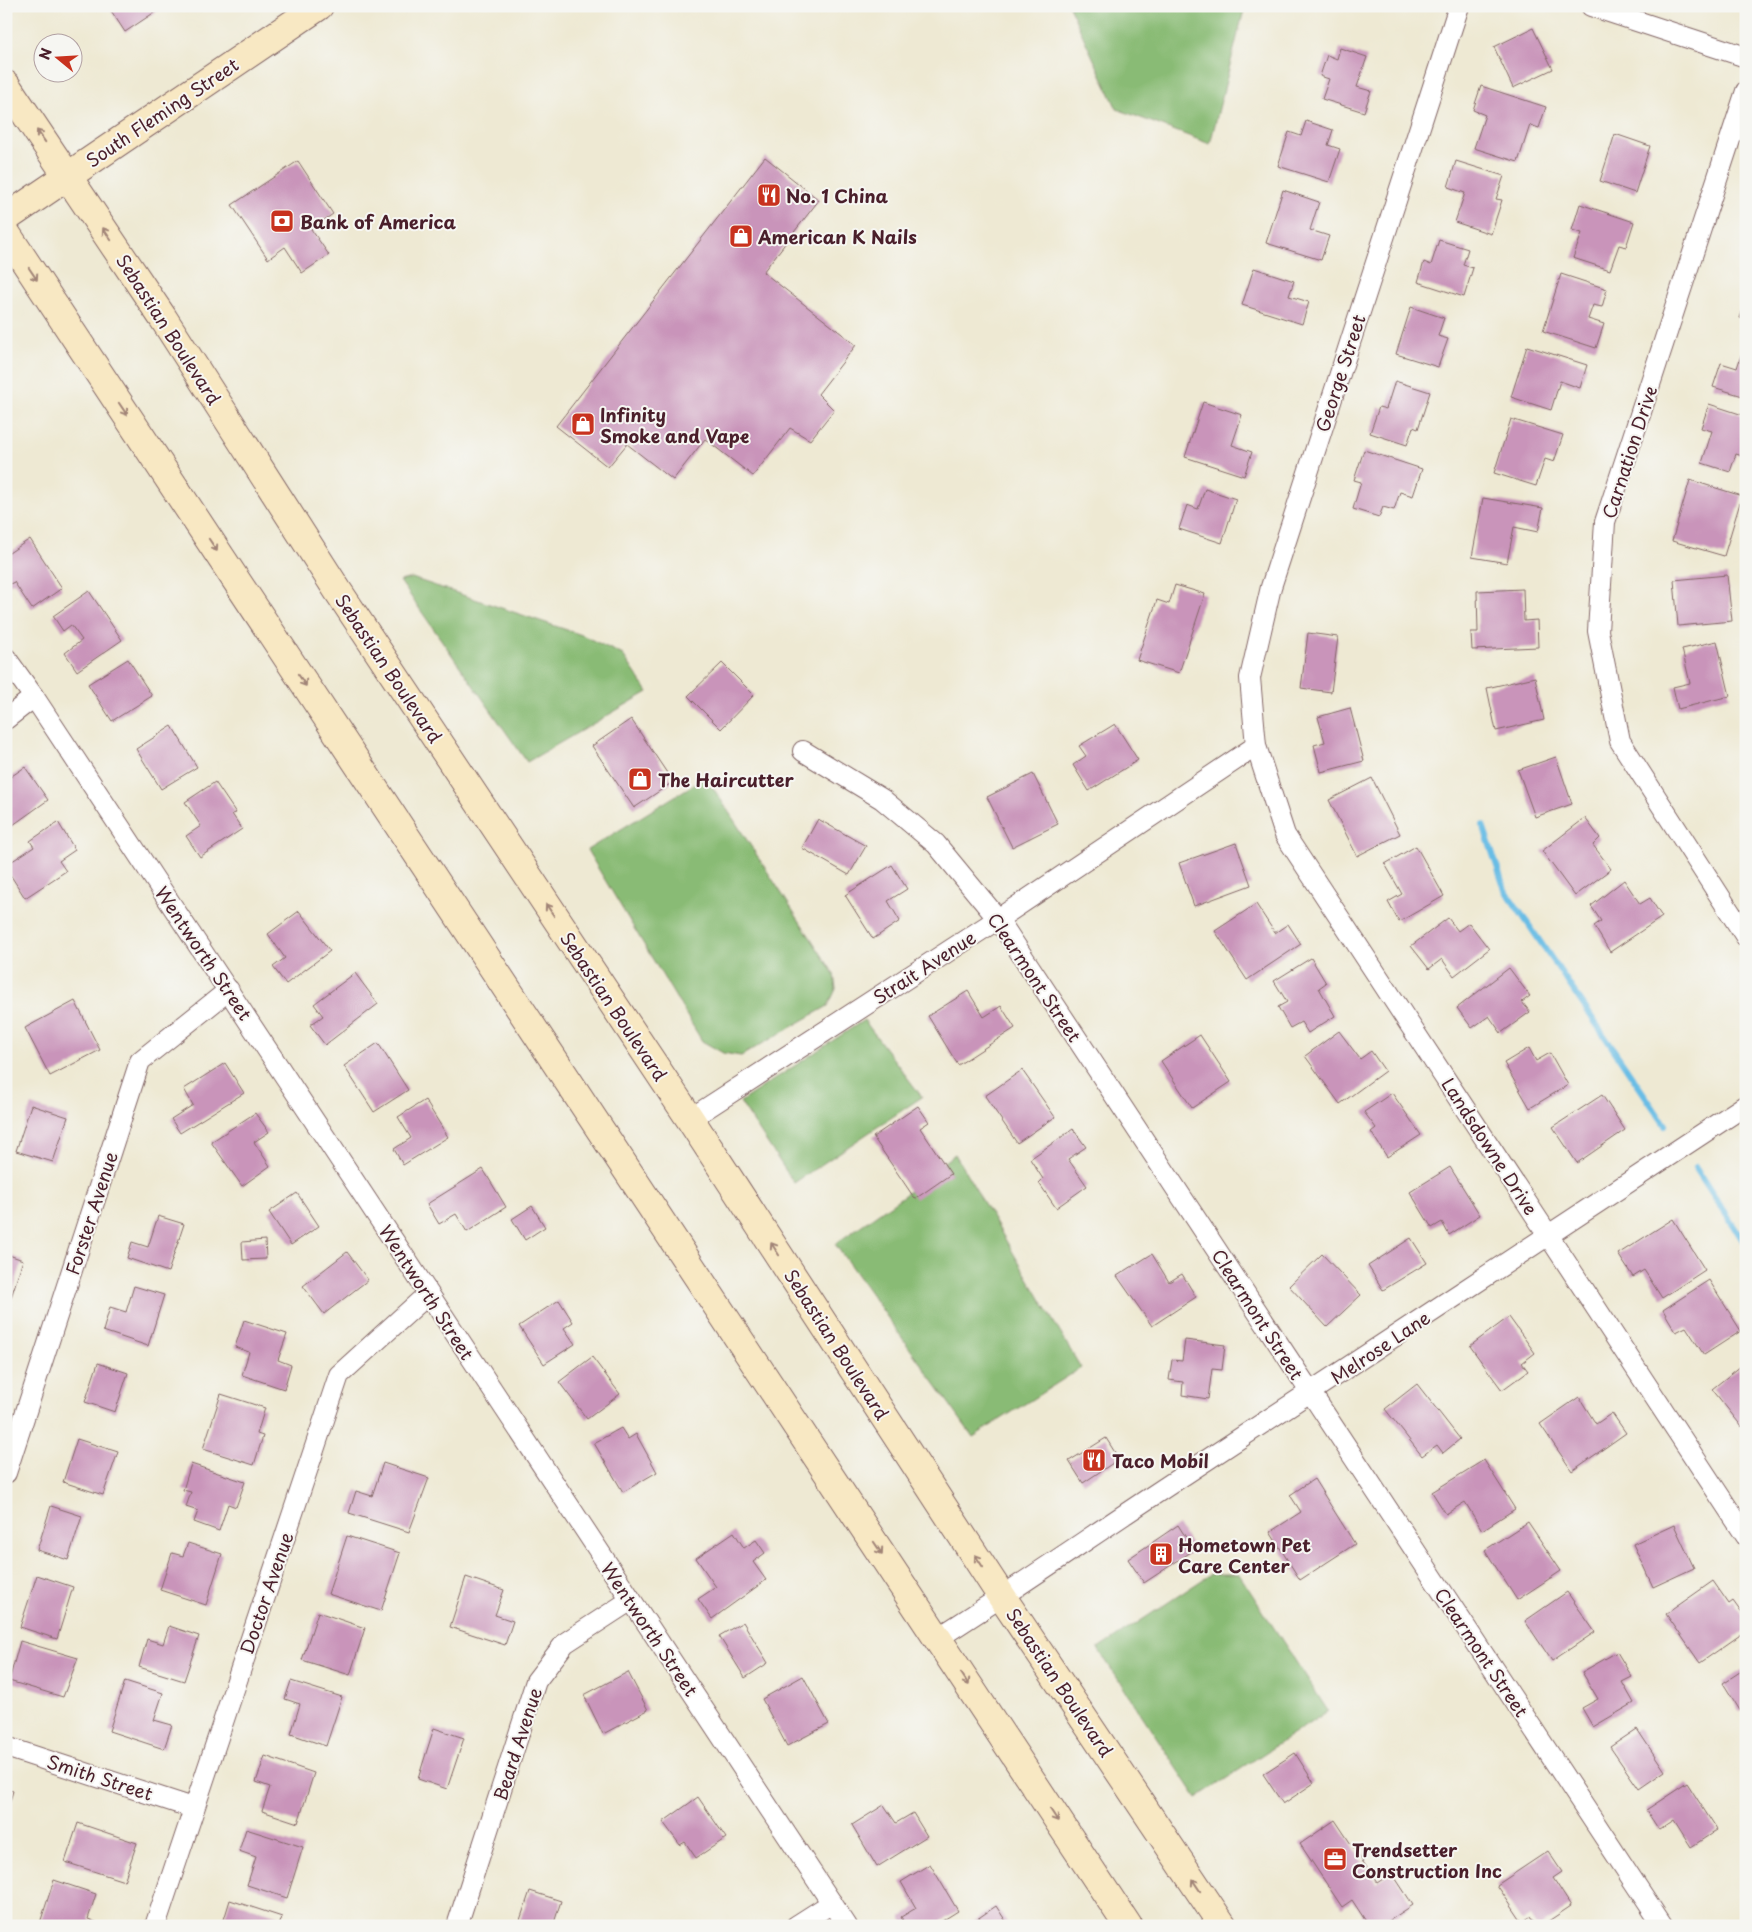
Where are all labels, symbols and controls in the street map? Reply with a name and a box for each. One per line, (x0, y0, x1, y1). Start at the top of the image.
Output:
north arrow (32, 32, 82, 82)
text: N (33, 45, 57, 62)
street label: South Fleming Street (80, 51, 244, 173)
one-way arrow (36, 129, 46, 143)
restaurant icon: No. 1 China (756, 182, 782, 208)
place label: No. 1 China (786, 182, 888, 209)
bank icon: Bank of America (269, 208, 295, 234)
place label: Bank of America (300, 208, 456, 235)
shop icon: American K Nails (728, 223, 754, 249)
place label: American K Nails (757, 223, 917, 250)
one-way arrow (102, 227, 112, 241)
street label: Sebastian Boulevard (110, 248, 228, 410)
one-way arrow (28, 267, 38, 281)
street label: George Street (1308, 311, 1372, 435)
street label: Carnation Drive (1595, 382, 1663, 522)
place label: Infinity Smoke and Vape (600, 401, 749, 449)
one-way arrow (118, 402, 128, 416)
shop icon: Infinity Smoke and Vape (570, 411, 596, 437)
one-way arrow (207, 538, 218, 552)
street label: Sebastian Boulevard (329, 588, 449, 748)
one-way arrow (298, 673, 308, 687)
shop icon: The Haircutter (627, 766, 653, 792)
place label: The Haircutter (658, 766, 795, 793)
street label: Wentworth Street (149, 881, 259, 1025)
one-way arrow (545, 903, 555, 917)
street label: Clearmont Street (982, 907, 1088, 1047)
street label: Strait Avenue (867, 924, 981, 1010)
street label: Sebastian Boulevard (554, 926, 674, 1086)
street label: Landsdowne Drive (1435, 1072, 1545, 1220)
street label: Forster Avenue (58, 1148, 124, 1278)
street label: Wentworth Street (373, 1219, 481, 1365)
one-way arrow (769, 1243, 779, 1257)
street label: Clearmont Street (1206, 1243, 1310, 1385)
street label: Sebastian Boulevard (778, 1263, 896, 1425)
street label: Melrose Lane (1325, 1304, 1435, 1390)
restaurant icon: Taco Mobil (1081, 1447, 1107, 1473)
place label: Taco Mobil (1112, 1447, 1209, 1474)
street label: Doctor Avenue (233, 1528, 300, 1658)
place label: Hometown Pet Care Center (1178, 1531, 1311, 1579)
one-way arrow (873, 1541, 883, 1555)
building icon: Hometown Pet Care Center (1148, 1541, 1174, 1567)
one-way arrow (974, 1554, 984, 1568)
street label: Wentworth Street (595, 1557, 705, 1701)
street label: Clearmont Street (1429, 1582, 1535, 1722)
street label: Sebastian Boulevard (1000, 1602, 1120, 1762)
one-way arrow (960, 1672, 970, 1686)
street label: Beard Avenue (486, 1684, 548, 1804)
street label: Smith Street (44, 1747, 156, 1807)
one-way arrow (1049, 1807, 1059, 1821)
place label: Trendsetter Construction Inc (1352, 1836, 1502, 1884)
office icon: Trendsetter Construction Inc (1322, 1846, 1348, 1872)
one-way arrow (1191, 1878, 1201, 1892)

